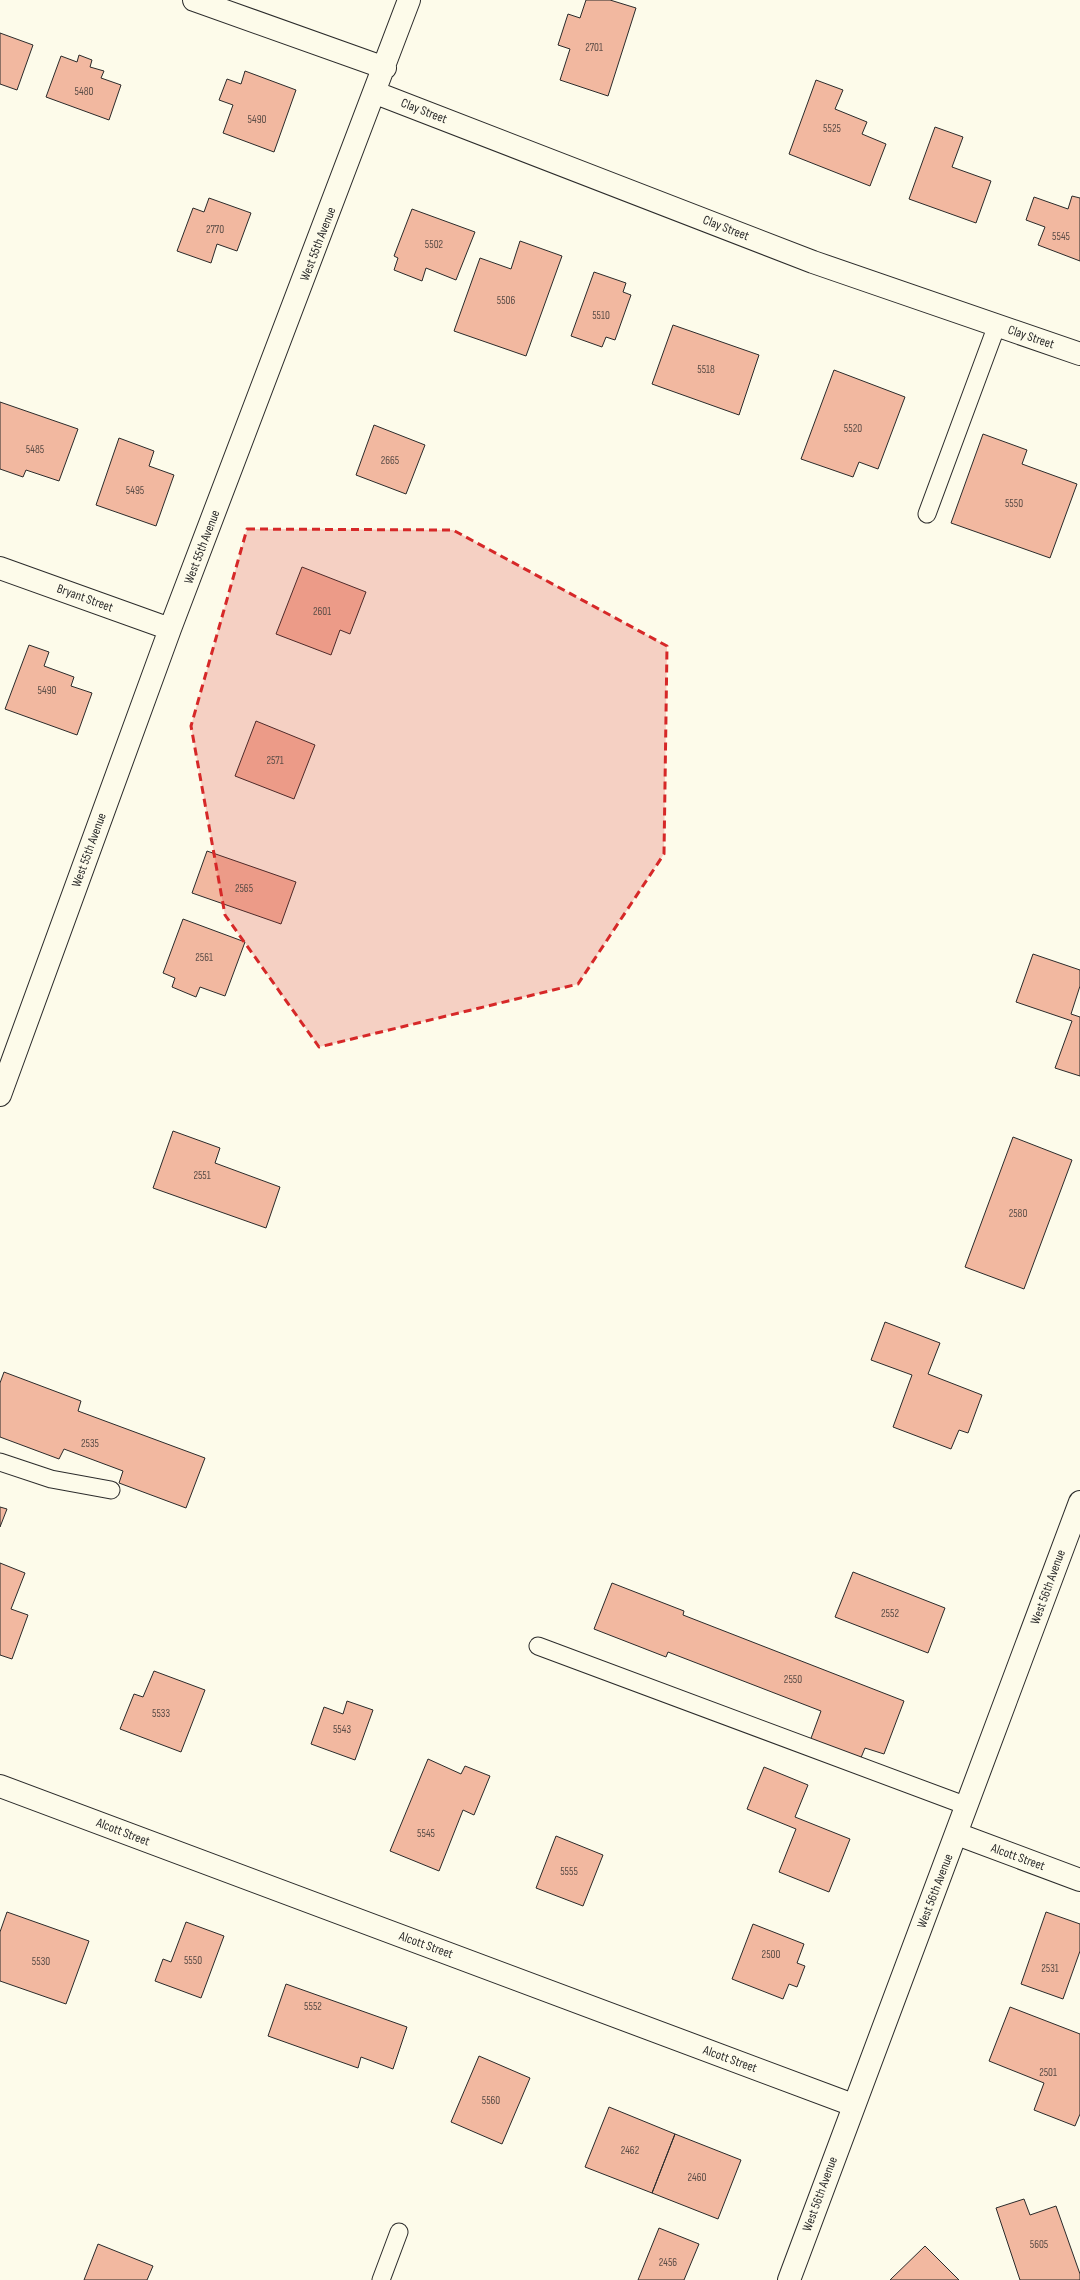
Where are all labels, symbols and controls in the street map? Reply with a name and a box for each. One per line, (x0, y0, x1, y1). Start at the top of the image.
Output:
house number: 2701 (585, 41, 603, 54)
house number: 5480 (75, 85, 93, 98)
street label: Clay Street (399, 95, 449, 127)
house number: 5490 (248, 113, 267, 126)
house number: 5525 (823, 122, 841, 135)
street label: West 55th Avenue (297, 205, 339, 283)
street label: Clay Street (701, 212, 751, 244)
house number: 2770 (206, 223, 224, 236)
house number: 5545 (1052, 230, 1070, 243)
house number: 5502 (425, 238, 444, 251)
house number: 5506 (497, 294, 515, 307)
house number: 5510 (592, 309, 610, 322)
street label: Clay Street (1006, 322, 1056, 352)
house number: 5518 (697, 363, 715, 376)
house number: 5520 (844, 422, 862, 435)
house number: 5485 (26, 443, 44, 456)
house number: 2665 (381, 454, 399, 467)
house number: 5495 (126, 484, 144, 497)
house number: 5550 (1005, 497, 1023, 510)
street label: West 55th Avenue (181, 508, 223, 586)
street label: Bryant Street (55, 580, 115, 616)
house number: 2601 (313, 605, 331, 618)
house number: 5490 (38, 684, 57, 697)
house number: 2571 (266, 754, 284, 767)
street label: West 55th Avenue (68, 811, 110, 889)
house number: 2565 (235, 882, 253, 895)
house number: 2561 (195, 951, 213, 964)
house number: 2551 (193, 1169, 211, 1182)
house number: 2580 (1009, 1207, 1027, 1220)
house number: 2535 (81, 1437, 99, 1450)
street label: West 56th Avenue (1027, 1547, 1069, 1627)
house number: 2552 (881, 1607, 899, 1620)
house number: 2550 (784, 1673, 802, 1686)
house number: 5533 (152, 1707, 170, 1720)
house number: 5543 (333, 1723, 351, 1736)
street label: Alcott Street (93, 1814, 152, 1850)
house number: 5545 (417, 1827, 435, 1840)
street label: Alcott Street (988, 1840, 1047, 1874)
street label: West 56th Avenue (913, 1852, 957, 1930)
house number: 5555 (560, 1865, 578, 1878)
street label: Alcott Street (396, 1928, 455, 1962)
house number: 2500 (762, 1948, 780, 1961)
house number: 5550 (184, 1954, 202, 1967)
house number: 5530 (32, 1955, 50, 1968)
house number: 2531 (1041, 1962, 1059, 1975)
house number: 5552 (304, 2000, 322, 2013)
street label: Alcott Street (700, 2042, 759, 2076)
house number: 2501 (1039, 2066, 1057, 2079)
house number: 5560 (482, 2094, 500, 2107)
house number: 2462 (621, 2144, 640, 2157)
street label: West 56th Avenue (799, 2154, 841, 2234)
house number: 2460 (688, 2171, 706, 2184)
house number: 5605 (1030, 2238, 1048, 2251)
house number: 2456 (659, 2256, 677, 2269)

